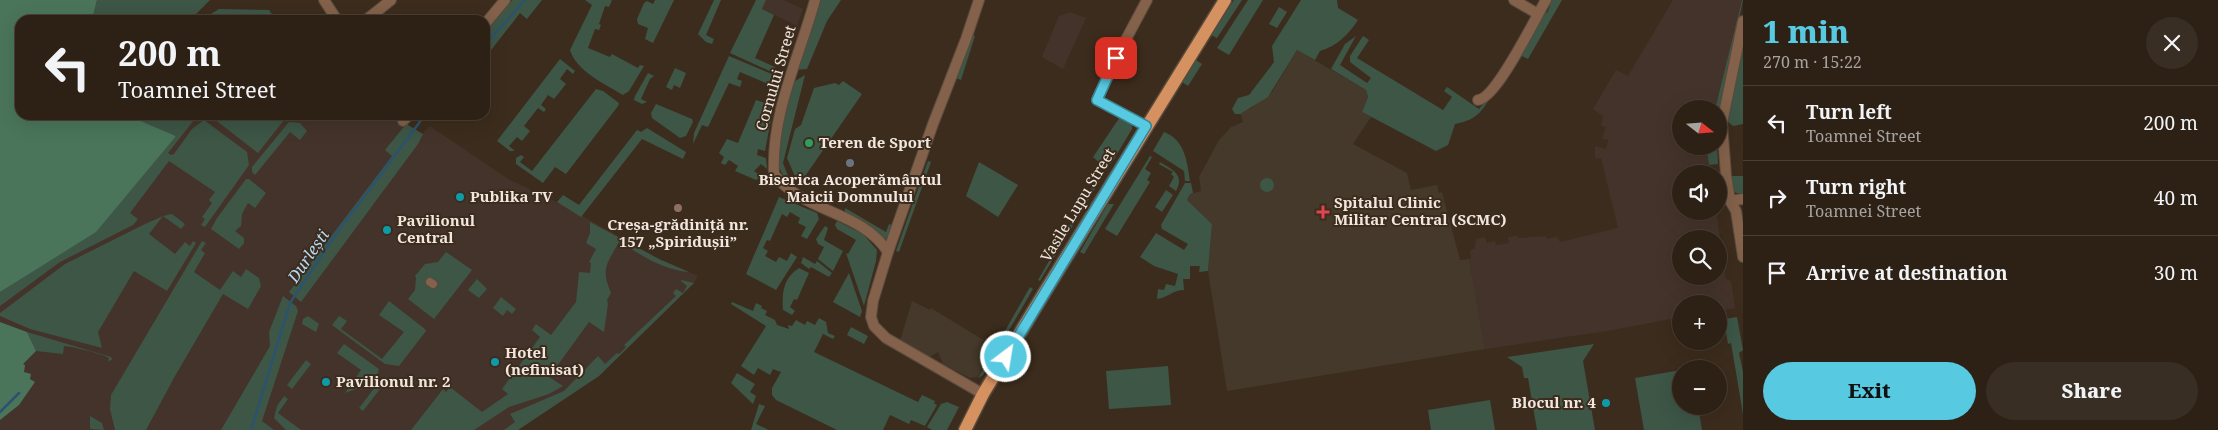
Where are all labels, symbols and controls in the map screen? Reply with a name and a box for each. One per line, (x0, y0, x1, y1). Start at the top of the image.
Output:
text: 1 min (1763, 11, 1849, 52)
button: close (2146, 17, 2198, 69)
street label: Cornului Street (750, 23, 800, 133)
text: 200 m (118, 29, 221, 76)
icon: left (35, 35, 100, 100)
pin (1095, 37, 1137, 79)
icon: arrive (1102, 44, 1130, 72)
text: 270 m · 15:22 (1763, 51, 1862, 73)
text: Toamnei Street (118, 74, 276, 104)
text: Turn left (1806, 99, 1892, 125)
north arrow (1672, 100, 1728, 155)
map controls (1672, 100, 1727, 415)
icon: left (1763, 109, 1791, 137)
text: 200 m (2143, 110, 2198, 136)
text: Toamnei Street (1806, 125, 1921, 147)
place label: Teren de Sport (819, 132, 931, 152)
marker: Teren de Sport (803, 137, 815, 149)
street label: Vasile Lupu Street (1035, 144, 1119, 265)
marker: Biserica Acoperământul Maicii Domnului (844, 157, 856, 169)
button: sound (1672, 165, 1727, 220)
place label: Biserica Acoperământul Maicii Domnului (758, 169, 942, 206)
text: Turn right (1806, 174, 1906, 200)
icon: right (1763, 184, 1791, 212)
text: 40 m (2154, 185, 2198, 211)
place label: Publika TV (470, 186, 553, 206)
marker: Publika TV (454, 191, 466, 203)
place label: Spitalul Clinic Militar Central (SCMC) (1334, 192, 1506, 229)
text: Toamnei Street (1806, 200, 1921, 222)
marker: Creșa-grădiniță nr. 157 „Spiridușii” (672, 202, 684, 214)
marker: Spitalul Clinic Militar Central (SCMC) (1316, 205, 1330, 219)
place label: Pavilionul Central (397, 210, 476, 247)
place label: Creșa-grădiniță nr. 157 „Spiridușii” (607, 214, 749, 251)
marker: Pavilionul Central (381, 224, 393, 236)
water label: Durlești (282, 225, 334, 288)
button: search (1672, 230, 1727, 285)
icon: arrive (1763, 259, 1791, 287)
text: Arrive at destination (1806, 260, 2008, 286)
text: 30 m (2154, 260, 2198, 286)
button: + (1672, 295, 1727, 350)
position arrow (979, 330, 1031, 382)
place label: Hotel (nefinisat) (505, 342, 584, 379)
marker: Hotel (nefinisat) (489, 356, 501, 368)
button: − (1672, 360, 1727, 415)
button: Exit (1763, 362, 1976, 420)
button: Share (1986, 362, 2198, 420)
place label: Pavilionul nr. 2 (336, 371, 450, 391)
marker: Pavilionul nr. 2 (320, 376, 332, 388)
place label: Blocul nr. 4 (1512, 392, 1597, 412)
marker: Blocul nr. 4 (1600, 397, 1612, 409)

